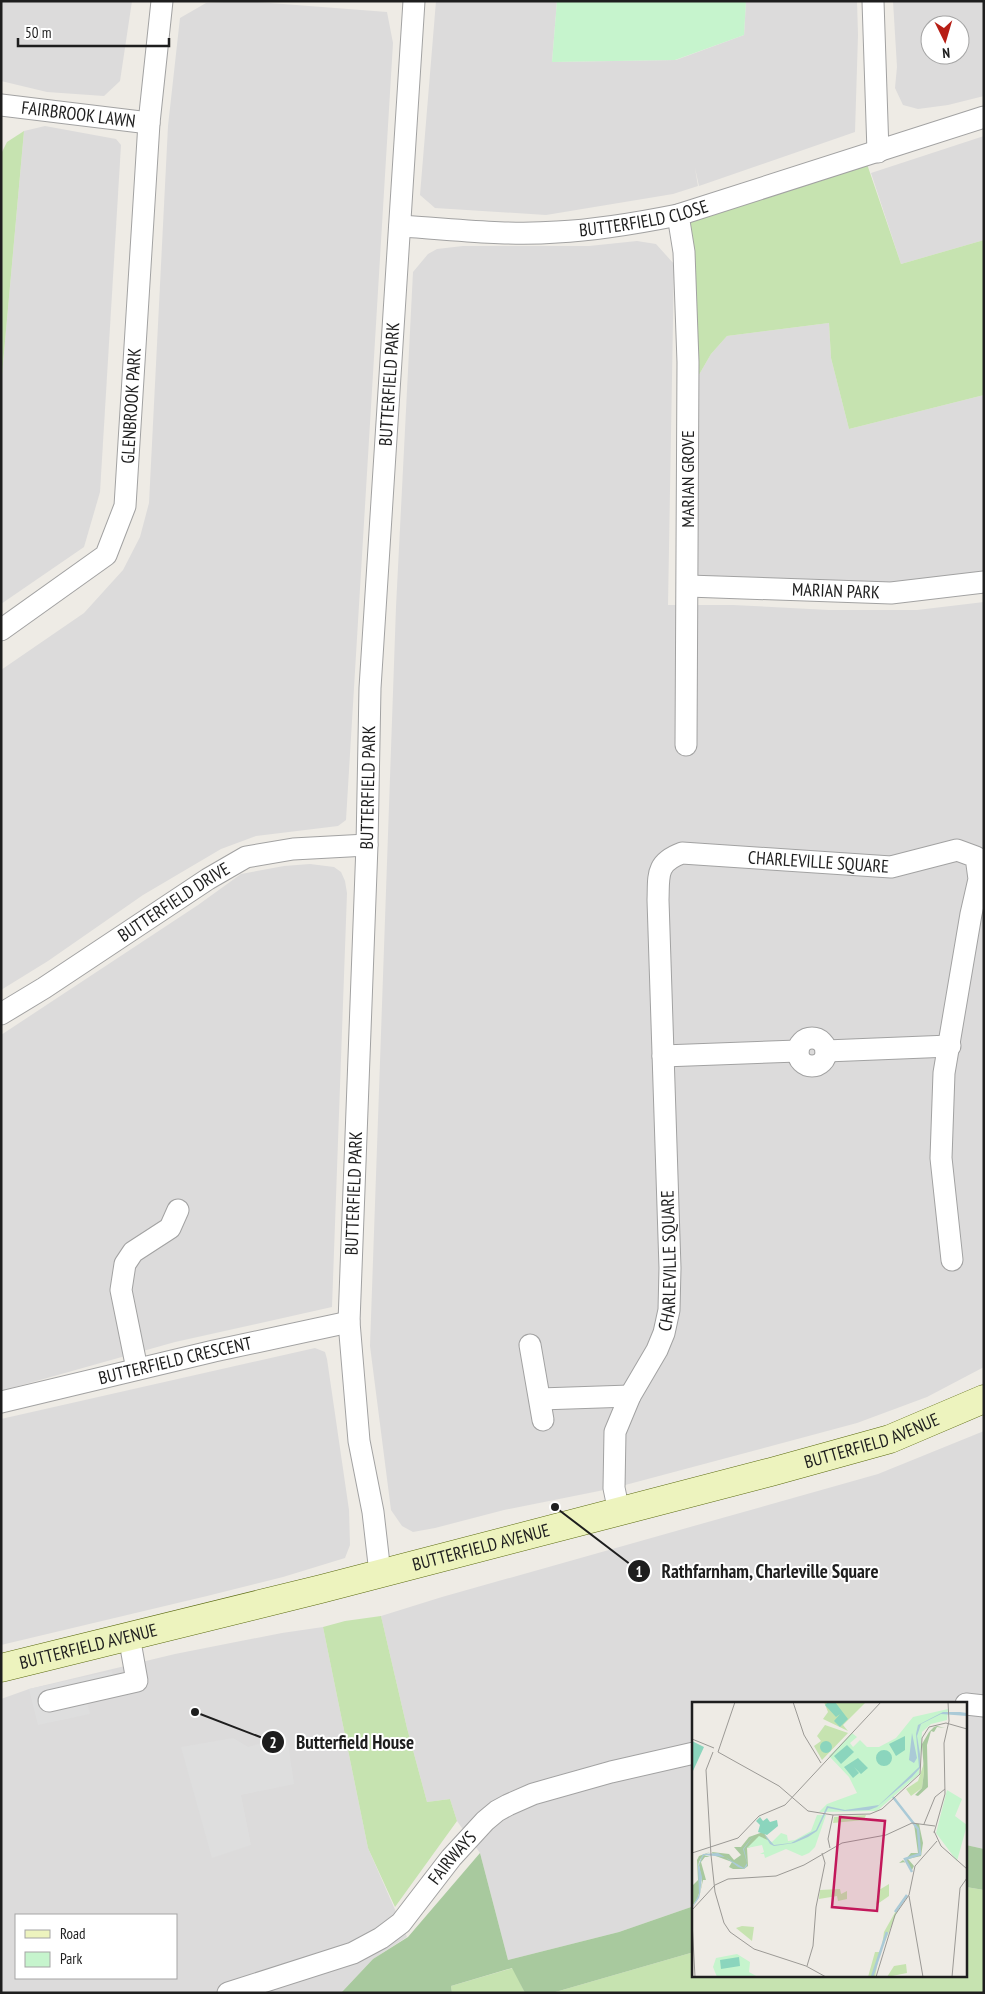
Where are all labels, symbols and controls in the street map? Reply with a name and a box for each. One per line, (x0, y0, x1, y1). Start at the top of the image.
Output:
scale bar (18, 15, 169, 47)
north arrow (920, 15, 970, 65)
text: 50 m (25, 23, 51, 42)
text: N (942, 44, 951, 62)
street label: FAIRBROOK LAWN (20, 96, 137, 132)
street label: BUTTERFIELD CLOSE (578, 194, 711, 241)
street label: BUTTERFIELD PARK (374, 321, 404, 447)
street label: GLENBROOK PARK (116, 347, 146, 464)
street label: MARIAN GROVE (676, 430, 699, 528)
street label: MARIAN PARK (792, 578, 880, 604)
street label: BUTTERFIELD PARK (355, 725, 380, 850)
street label: CHARLEVILLE SQUARE (747, 845, 890, 878)
street label: BUTTERFIELD DRIVE (113, 857, 234, 947)
street label: BUTTERFIELD PARK (340, 1131, 367, 1256)
street label: CHARLEVILLE SQUARE (653, 1190, 681, 1333)
street label: BUTTERFIELD CRESCENT (96, 1331, 254, 1389)
street label: BUTTERFIELD AVENUE (801, 1407, 943, 1473)
street label: BUTTERFIELD AVENUE (410, 1518, 552, 1576)
callout: Rathfarnham, Charleville Square (626, 1554, 890, 1588)
text: Rathfarnham, Charleville Square (661, 1559, 879, 1583)
text: 1 (635, 1562, 643, 1581)
street label: BUTTERFIELD AVENUE (17, 1618, 159, 1674)
inset map (692, 1702, 968, 1976)
callout: Butterfield House (261, 1725, 424, 1759)
text: Butterfield House (296, 1730, 414, 1754)
text: 2 (269, 1733, 277, 1752)
street label: FAIRWAYS (423, 1826, 481, 1889)
legend (15, 1914, 178, 1979)
text: Road (60, 1924, 86, 1943)
text: Park (60, 1949, 82, 1968)

